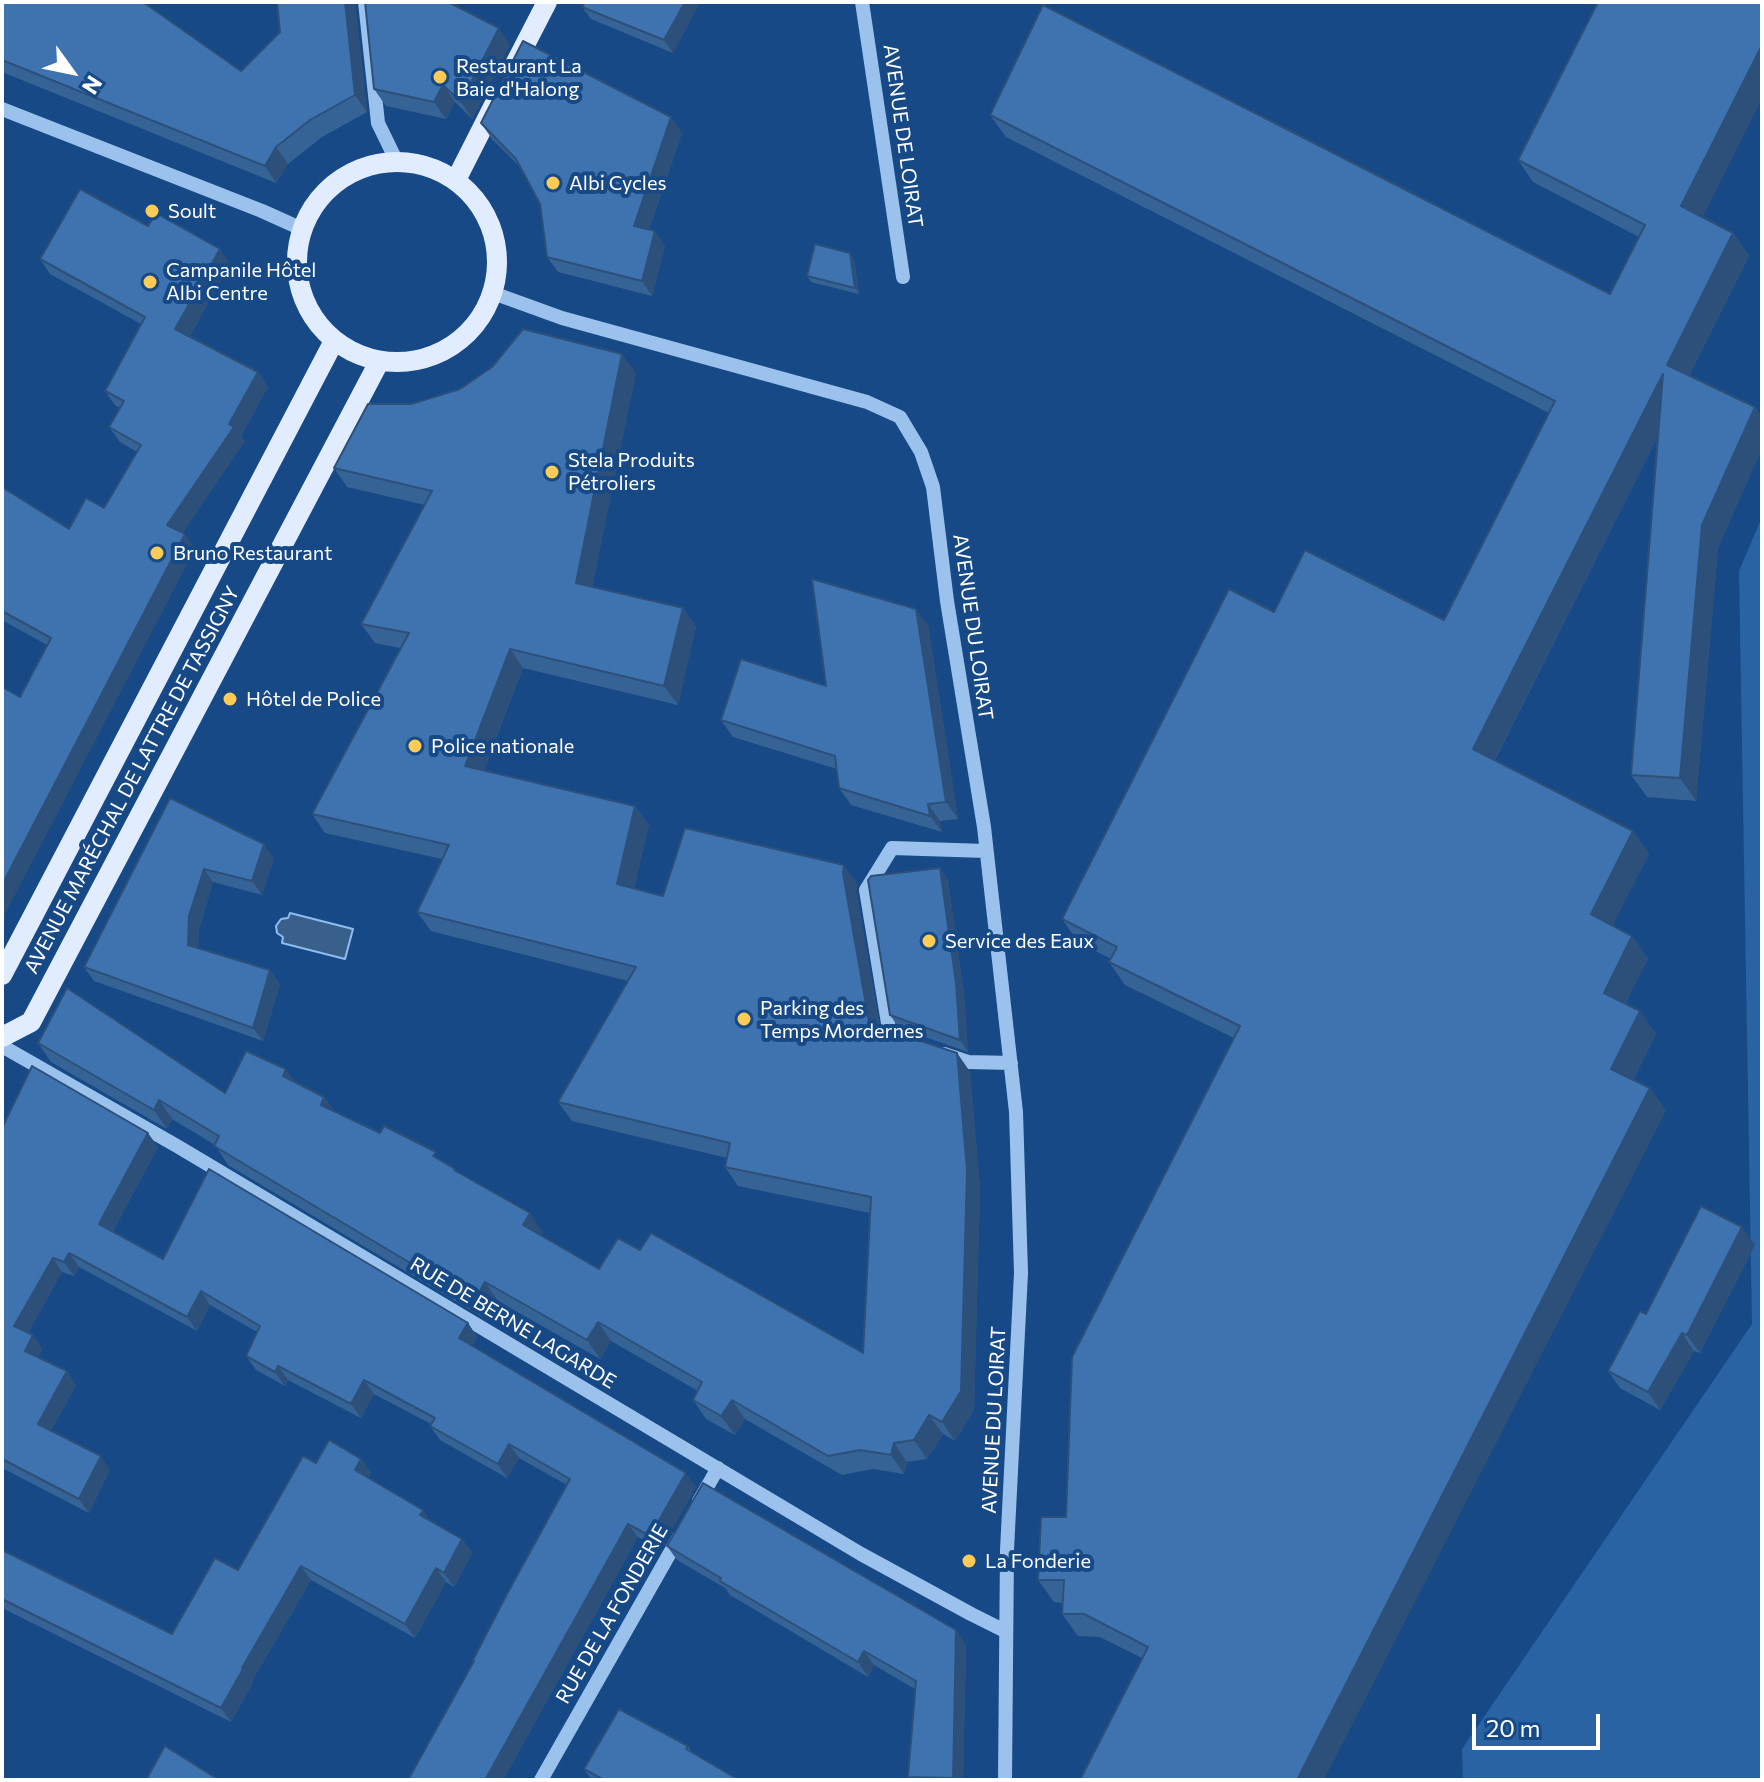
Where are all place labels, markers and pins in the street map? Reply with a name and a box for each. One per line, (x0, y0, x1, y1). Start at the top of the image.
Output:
place label: Restaurant La Baie d'Halong (456, 54, 582, 101)
marker: Restaurant La Baie d'Halong (431, 68, 449, 86)
place label: Albi Cycles (569, 171, 667, 195)
marker: Albi Cycles (544, 174, 562, 192)
place label: Soult (168, 199, 216, 223)
marker: Soult (143, 202, 161, 220)
place label: Campanile Hôtel Albi Centre (166, 258, 316, 305)
marker: Campanile Hôtel Albi Centre (141, 273, 159, 291)
place label: Stela Produits Pétroliers (568, 448, 695, 495)
marker: Stela Produits Pétroliers (543, 463, 561, 481)
place label: Bruno Restaurant (173, 541, 332, 565)
marker: Bruno Restaurant (148, 544, 166, 562)
place label: Hôtel de Police (246, 687, 381, 711)
marker: Hôtel de Police (221, 690, 239, 708)
place label: Police nationale (431, 734, 574, 758)
marker: Police nationale (406, 737, 424, 755)
place label: Service des Eaux (945, 929, 1094, 953)
marker: Service des Eaux (920, 932, 938, 950)
place label: Parking des Temps Mordernes (760, 996, 924, 1043)
marker: Parking des Temps Mordernes (735, 1010, 753, 1028)
place label: La Fonderie (985, 1549, 1091, 1573)
marker: La Fonderie (960, 1552, 978, 1570)

